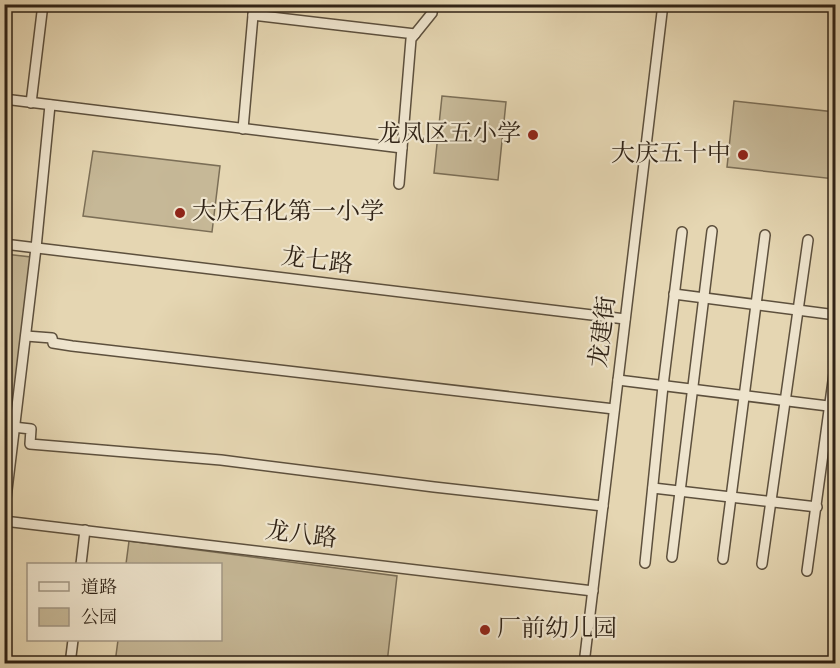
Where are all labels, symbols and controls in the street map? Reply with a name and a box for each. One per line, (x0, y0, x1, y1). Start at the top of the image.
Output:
place label: 龙凤区五小学 (377, 120, 521, 147)
marker: 龙凤区五小学 (526, 128, 540, 142)
place label: 大庆五十中 (611, 140, 731, 167)
marker: 大庆五十中 (736, 148, 750, 162)
place label: 大庆石化第一小学 (192, 198, 384, 225)
marker: 大庆石化第一小学 (173, 206, 187, 220)
street label: 龙七路 (280, 243, 355, 278)
street label: 龙建街 (585, 294, 620, 369)
street label: 龙八路 (264, 517, 339, 552)
legend (27, 563, 222, 641)
text: 道路 (81, 577, 117, 597)
text: 公园 (81, 608, 117, 627)
place label: 厂前幼儿园 (497, 615, 617, 642)
marker: 厂前幼儿园 (478, 623, 492, 637)

